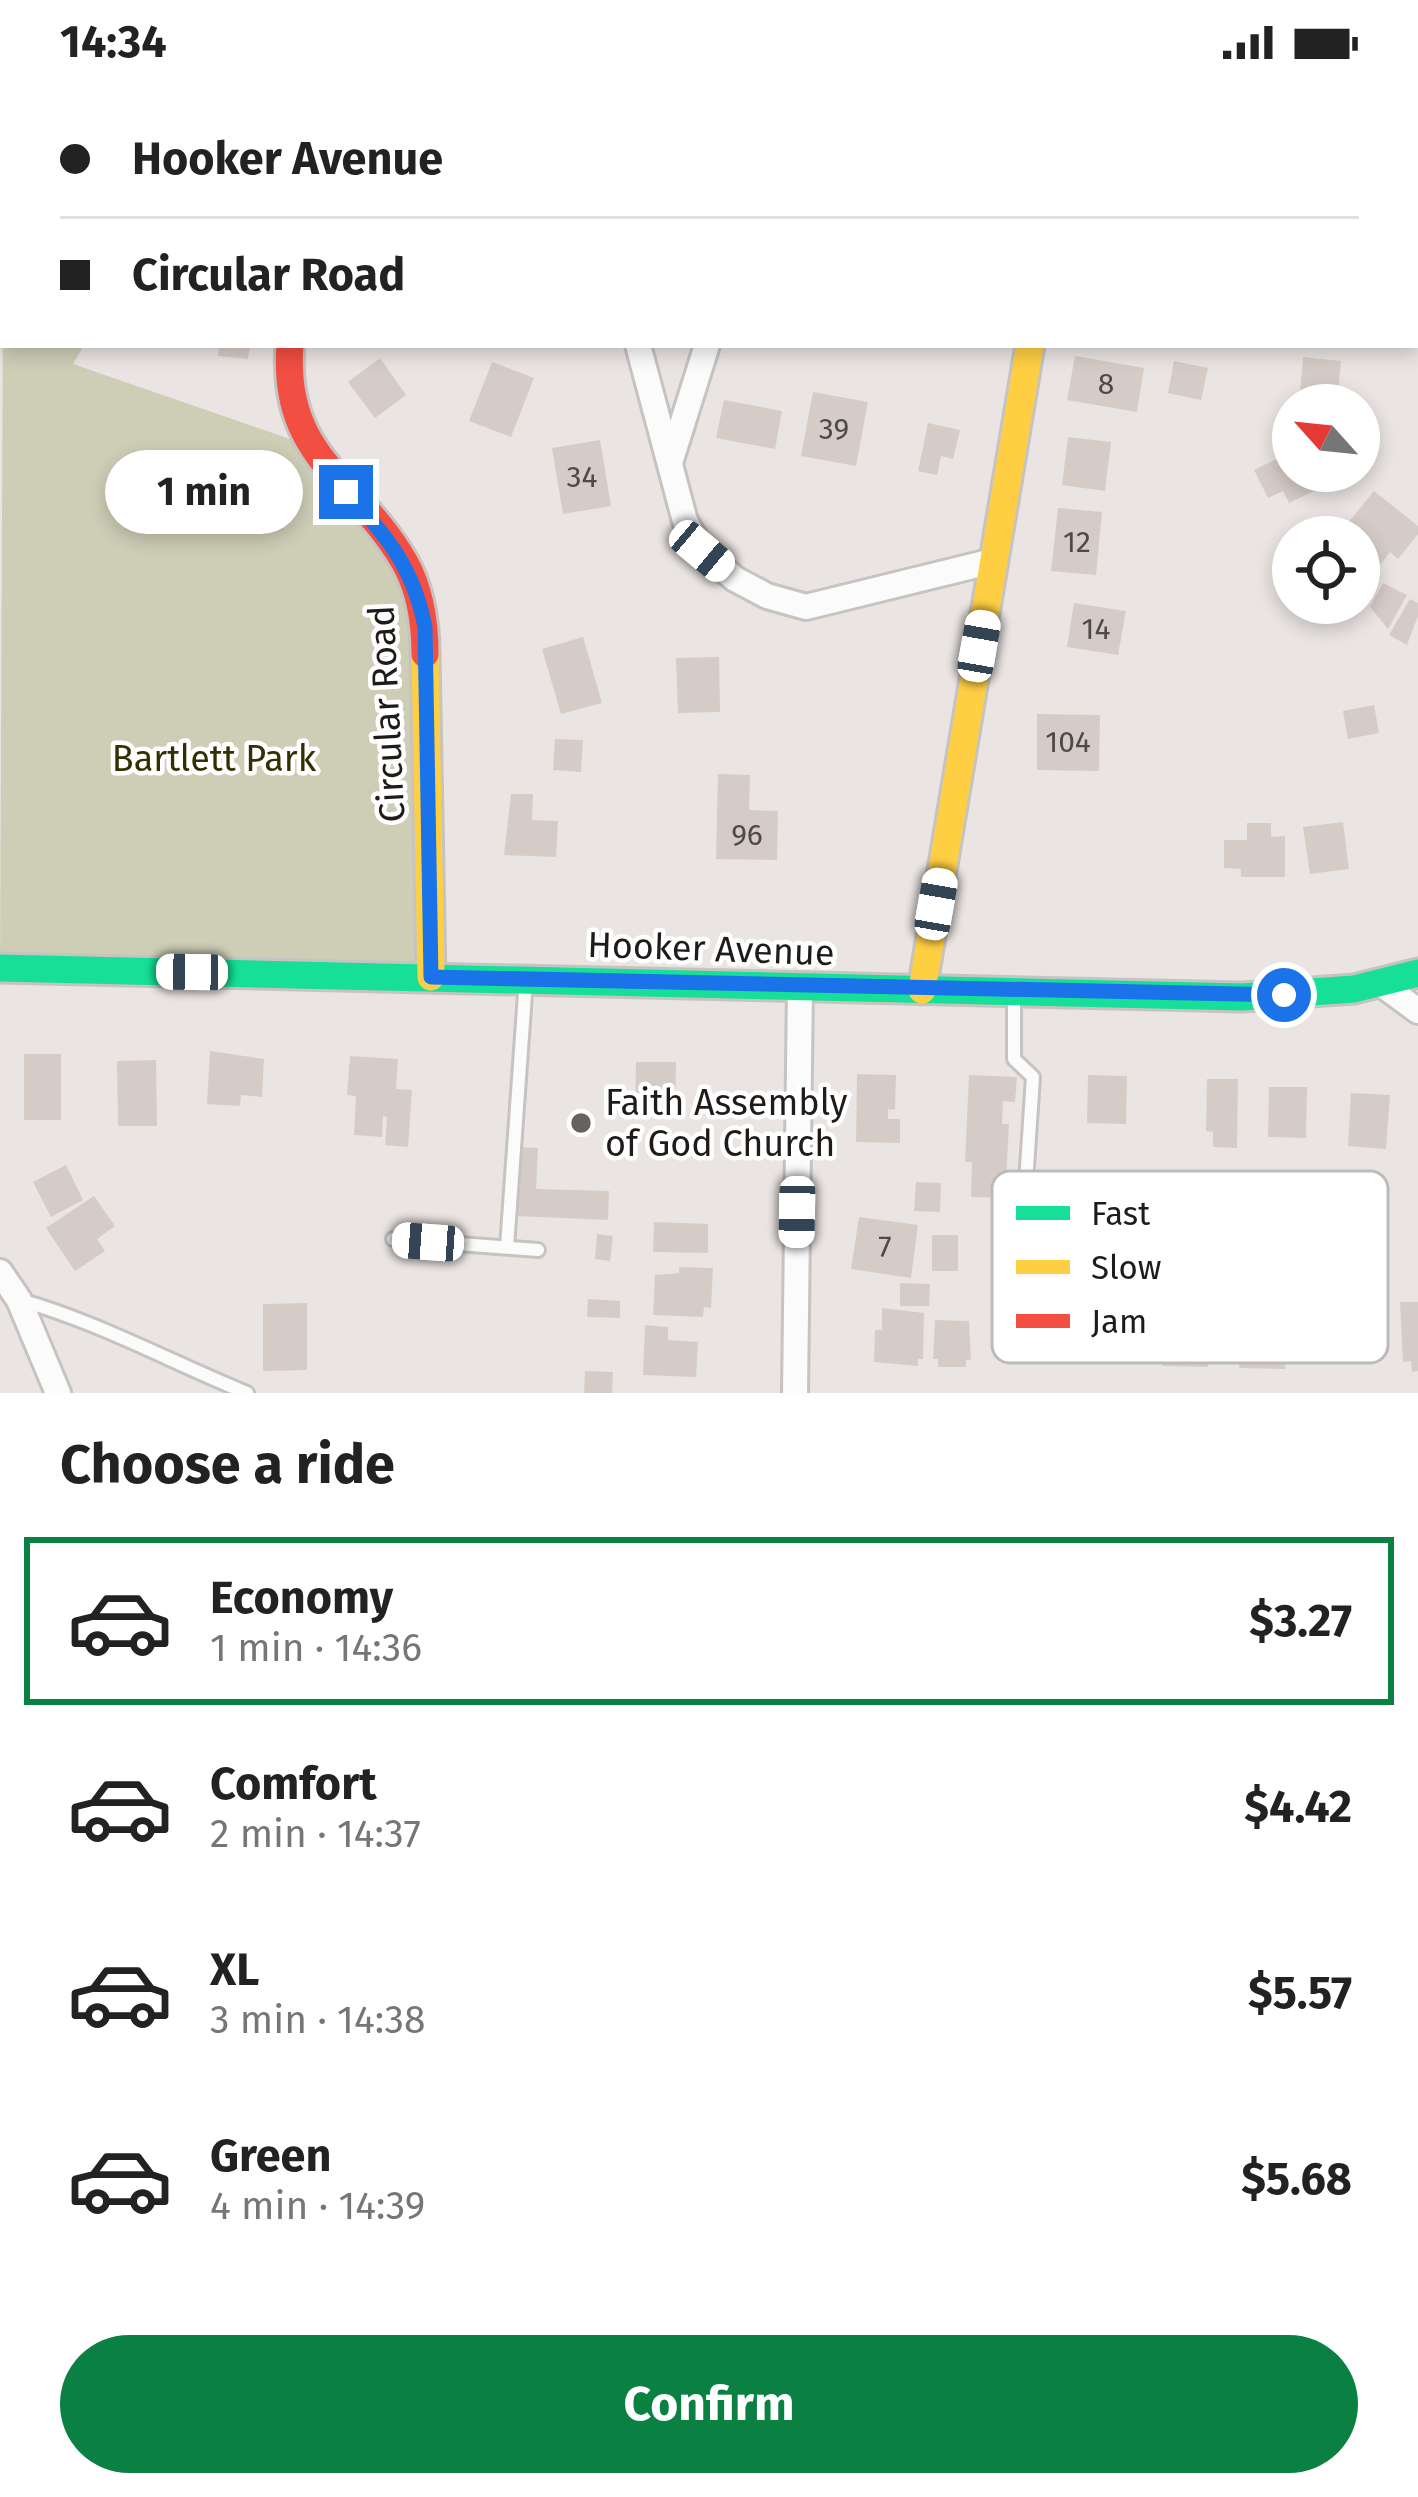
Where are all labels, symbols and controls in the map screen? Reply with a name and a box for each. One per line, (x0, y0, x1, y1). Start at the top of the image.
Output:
text: 14:34 (60, 15, 167, 69)
text: Hooker Avenue (132, 132, 443, 186)
text: Circular Road (132, 248, 405, 302)
house number: 8 (1098, 366, 1114, 402)
north arrow (1272, 384, 1380, 492)
map controls (1272, 384, 1380, 624)
house number: 39 (819, 411, 849, 447)
callout: 1 min (106, 450, 304, 534)
house number: 34 (567, 459, 597, 495)
route end (319, 465, 373, 519)
text: 1 min (157, 469, 251, 515)
car (663, 514, 741, 588)
button: locate (1272, 516, 1380, 624)
house number: 12 (1063, 524, 1091, 560)
street label: Circular Road (359, 604, 415, 824)
car (955, 607, 1003, 685)
house number: 14 (1082, 611, 1111, 647)
house number: 104 (1045, 724, 1091, 760)
park label: Bartlett Park (112, 737, 317, 781)
house number: 96 (731, 817, 763, 853)
car (912, 865, 960, 943)
street label: Hooker Avenue (587, 923, 835, 975)
car (156, 953, 228, 991)
route start (1257, 968, 1311, 1022)
place label: Faith Assembly of God Church (605, 1081, 848, 1166)
marker: Faith Assembly of God Church (568, 1110, 594, 1136)
legend (992, 1171, 1388, 1363)
car (778, 1176, 816, 1248)
text: Fast (1091, 1194, 1150, 1234)
car (391, 1222, 465, 1262)
house number: 7 (878, 1229, 892, 1265)
text: Slow (1091, 1248, 1161, 1288)
text: Jam (1091, 1302, 1147, 1342)
text: Choose a ride (60, 1433, 395, 1497)
icon: car (66, 1567, 174, 1675)
text: Economy (210, 1571, 393, 1625)
text: $3.27 (1249, 1594, 1352, 1648)
text: 1 min · 14:36 (210, 1625, 422, 1671)
icon: car (66, 1753, 174, 1861)
text: Comfort (210, 1757, 377, 1811)
text: $4.42 (1244, 1780, 1352, 1834)
text: 2 min · 14:37 (210, 1811, 421, 1857)
icon: car (66, 1939, 174, 2047)
text: XL (210, 1943, 259, 1997)
text: $5.57 (1248, 1966, 1352, 2020)
text: 3 min · 14:38 (210, 1997, 425, 2043)
icon: car (66, 2125, 174, 2233)
text: Green (210, 2129, 331, 2183)
text: $5.68 (1241, 2152, 1352, 2206)
text: 4 min · 14:39 (210, 2183, 425, 2229)
button: Confirm (60, 2335, 1358, 2473)

